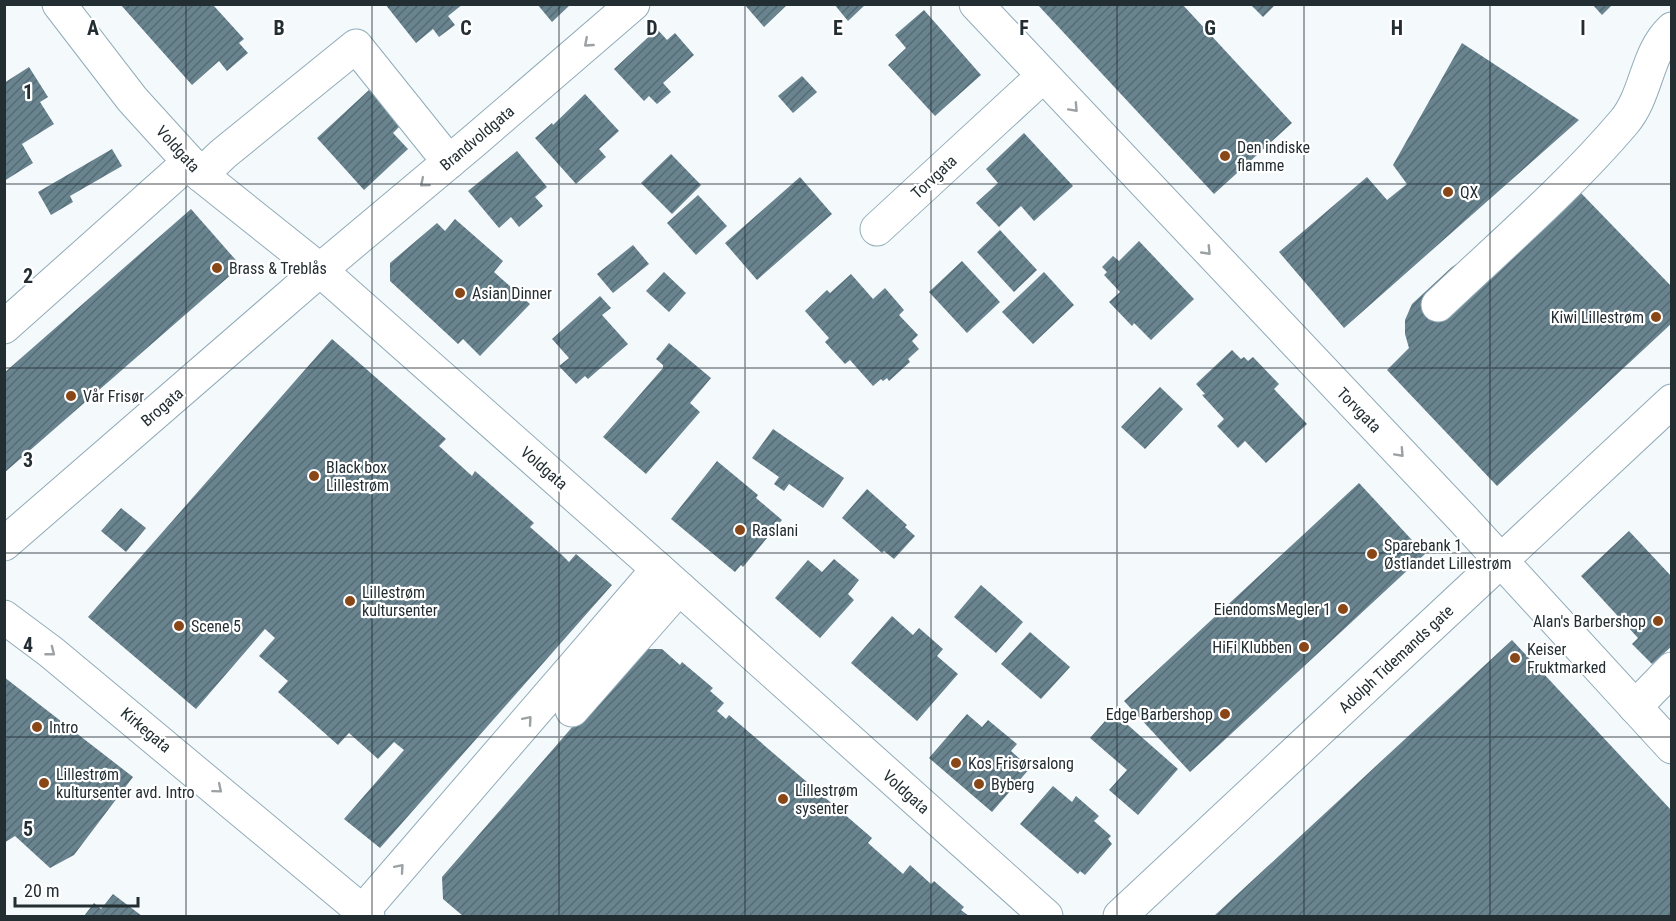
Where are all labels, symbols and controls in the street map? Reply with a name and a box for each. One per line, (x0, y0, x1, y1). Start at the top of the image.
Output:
text: A (87, 16, 99, 40)
text: B (273, 16, 285, 40)
text: C (460, 16, 472, 40)
text: D (646, 16, 658, 40)
text: E (833, 16, 843, 40)
text: F (1019, 16, 1029, 40)
text: G (1204, 16, 1216, 40)
text: H (1391, 16, 1403, 40)
text: I (1580, 16, 1586, 40)
one-way arrow (584, 35, 595, 46)
text: 1 (23, 80, 33, 104)
street label: Brandvoldgata (436, 101, 518, 175)
one-way arrow (1067, 102, 1078, 112)
street label: Voldgata (152, 122, 204, 176)
place label: Den indiske flamme (1237, 138, 1310, 175)
marker: Den indiske flamme (1218, 149, 1232, 163)
street label: Torvgata (907, 151, 961, 203)
one-way arrow (420, 176, 431, 187)
place label: QX (1460, 183, 1479, 202)
marker: QX (1441, 185, 1455, 199)
one-way arrow (1200, 243, 1211, 254)
place label: Brass & Treblås (229, 259, 327, 278)
marker: Brass & Treblås (210, 261, 224, 275)
text: 2 (23, 264, 33, 288)
place label: Asian Dinner (472, 284, 552, 303)
marker: Asian Dinner (453, 286, 467, 300)
place label: Kiwi Lillestrøm (1551, 308, 1644, 327)
marker: Kiwi Lillestrøm (1649, 310, 1663, 324)
street label: Brogata (137, 384, 187, 430)
street label: Torvgata (1333, 384, 1385, 436)
place label: Vår Frisør (83, 387, 144, 406)
marker: Vår Frisør (64, 389, 78, 403)
street label: Voldgata (517, 442, 571, 494)
one-way arrow (1392, 445, 1403, 456)
text: 3 (23, 448, 33, 472)
place label: Black box Lillestrøm (326, 458, 389, 495)
marker: Black box Lillestrøm (307, 469, 321, 483)
place label: Raslani (752, 521, 798, 540)
marker: Raslani (733, 523, 747, 537)
place label: Sparebank 1 Østlandet Lillestrøm (1384, 536, 1512, 573)
marker: Sparebank 1 Østlandet Lillestrøm (1365, 547, 1379, 561)
place label: Lillestrøm kultursenter (362, 583, 438, 620)
marker: Lillestrøm kultursenter (343, 594, 357, 608)
place label: EiendomsMegler 1 (1214, 600, 1331, 619)
street label: Adolph Tidemands gate (1335, 601, 1457, 717)
marker: EiendomsMegler 1 (1336, 602, 1350, 616)
place label: Alan's Barbershop (1533, 612, 1646, 631)
marker: Alan's Barbershop (1651, 614, 1665, 628)
place label: Scene 5 (191, 617, 241, 636)
marker: Scene 5 (172, 619, 186, 633)
text: 4 (23, 633, 33, 657)
place label: HiFi Klubben (1212, 638, 1292, 657)
marker: HiFi Klubben (1297, 640, 1311, 654)
place label: Keiser Fruktmarked (1527, 640, 1606, 677)
one-way arrow (44, 644, 55, 655)
marker: Keiser Fruktmarked (1508, 651, 1522, 665)
street label: Kirkegata (117, 704, 175, 756)
place label: Edge Barbershop (1106, 705, 1213, 724)
marker: Edge Barbershop (1218, 707, 1232, 721)
one-way arrow (521, 717, 532, 727)
place label: Intro (49, 718, 78, 737)
marker: Intro (30, 720, 44, 734)
place label: Kos Frisørsalong (968, 754, 1074, 773)
marker: Kos Frisørsalong (949, 756, 963, 770)
place label: Lillestrøm kultursenter avd. Intro (56, 765, 195, 802)
street label: Voldgata (879, 766, 933, 818)
place label: Byberg (991, 775, 1034, 794)
marker: Lillestrøm kultursenter avd. Intro (37, 776, 51, 790)
marker: Byberg (972, 777, 986, 791)
place label: Lillestrøm sysenter (795, 781, 858, 818)
one-way arrow (211, 782, 222, 793)
marker: Lillestrøm sysenter (776, 792, 790, 806)
text: 5 (23, 817, 33, 841)
one-way arrow (393, 864, 404, 875)
scale bar (15, 870, 138, 908)
text: 20 m (24, 880, 59, 901)

